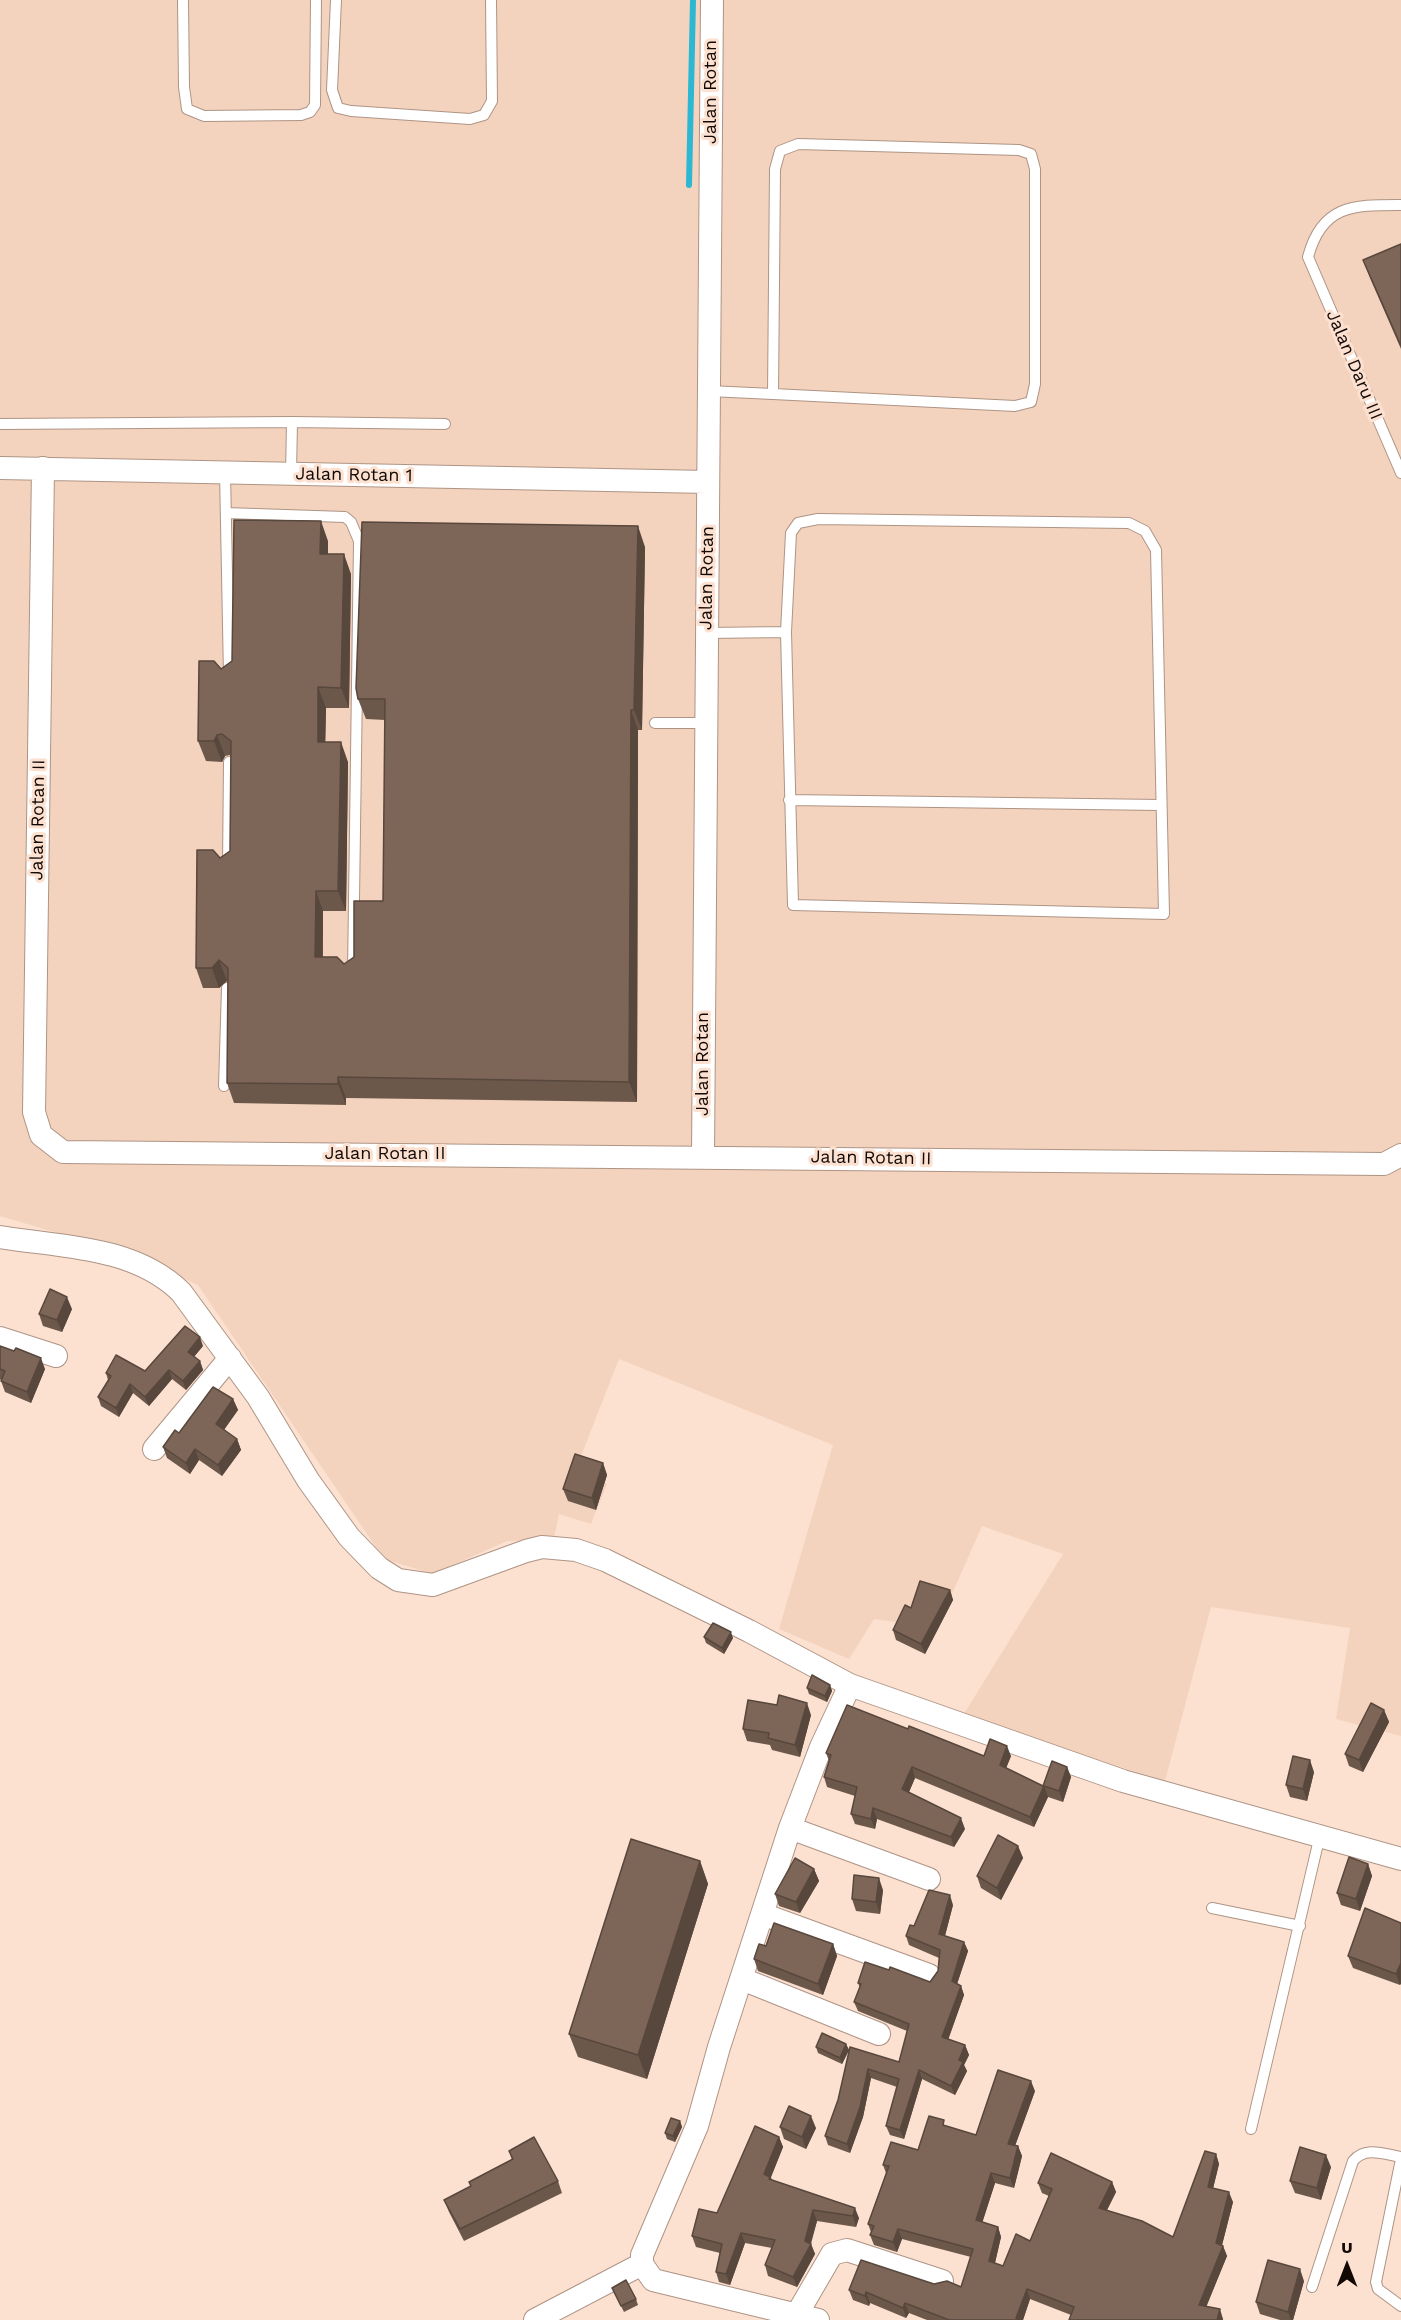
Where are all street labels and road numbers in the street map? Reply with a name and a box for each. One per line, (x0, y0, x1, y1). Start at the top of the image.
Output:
street label: Jalan Rotan (700, 40, 722, 144)
street label: Jalan Daru III (1321, 307, 1387, 423)
street label: Jalan Rotan 1 (295, 463, 413, 487)
street label: Jalan Rotan (695, 526, 719, 630)
street label: Jalan Rotan II (26, 759, 50, 881)
street label: Jalan Rotan (692, 1012, 714, 1116)
street label: Jalan Rotan II (325, 1143, 445, 1165)
street label: Jalan Rotan II (810, 1146, 932, 1170)

